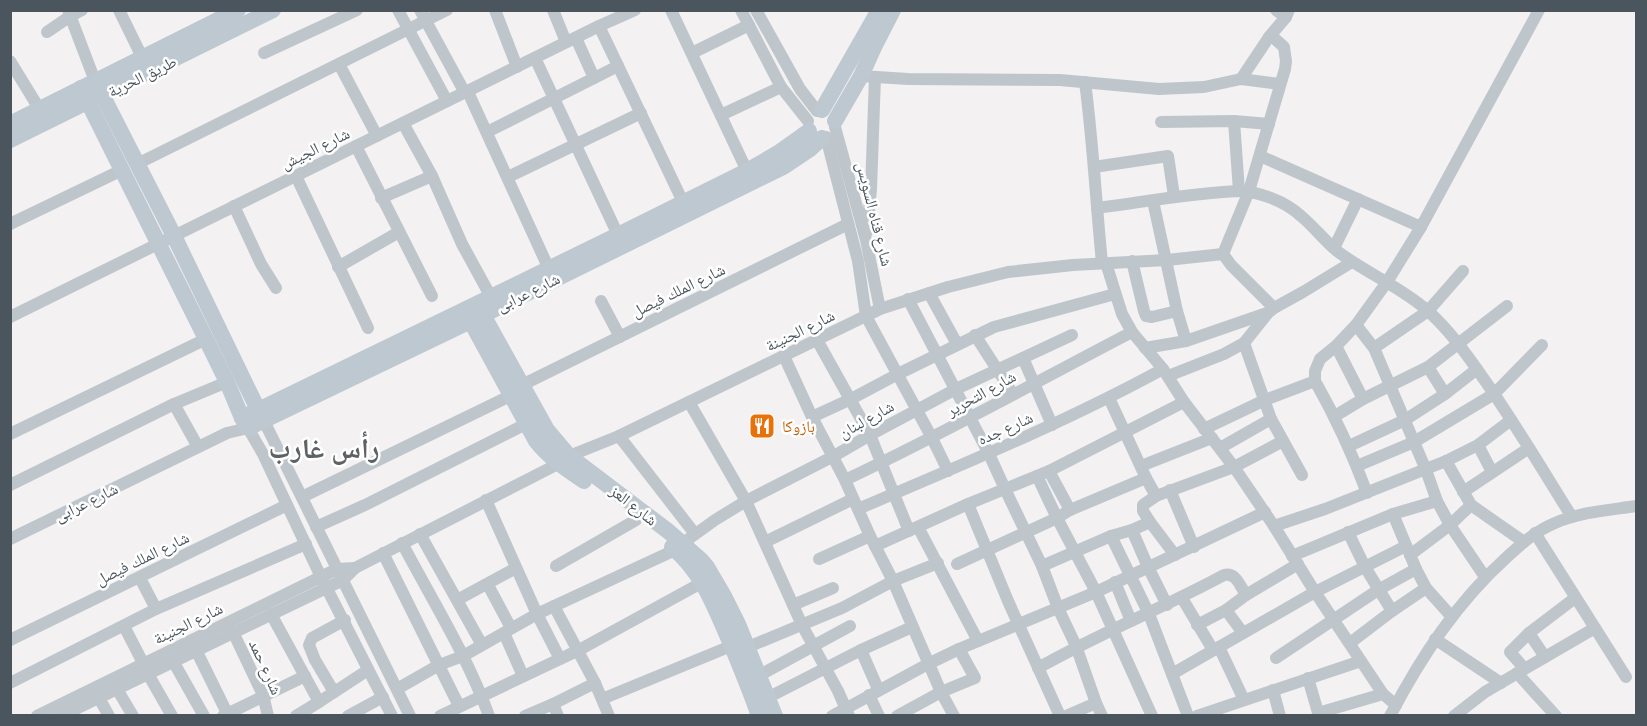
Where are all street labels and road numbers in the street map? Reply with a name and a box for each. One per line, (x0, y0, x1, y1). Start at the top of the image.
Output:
street label: طريق الحرية (105, 53, 180, 103)
street label: شارع الجيش (278, 125, 354, 175)
street label: شارع قناه السويس (850, 160, 896, 269)
street label: شارع الملك فيصل (629, 260, 729, 323)
street label: شارع عرابى (494, 270, 564, 318)
street label: شارع الجنينة (763, 307, 839, 357)
street label: شارع التحرير (943, 368, 1020, 422)
street label: شارع لبنان (836, 397, 898, 444)
street label: شارع جده (975, 409, 1037, 451)
street label: شارع عرابى (52, 480, 122, 528)
street label: شارع العز (604, 481, 660, 531)
street label: شارع الملك فيصل (93, 528, 193, 591)
street label: شارع الجنينة (151, 600, 227, 650)
street label: شارع حمد (243, 637, 285, 699)

